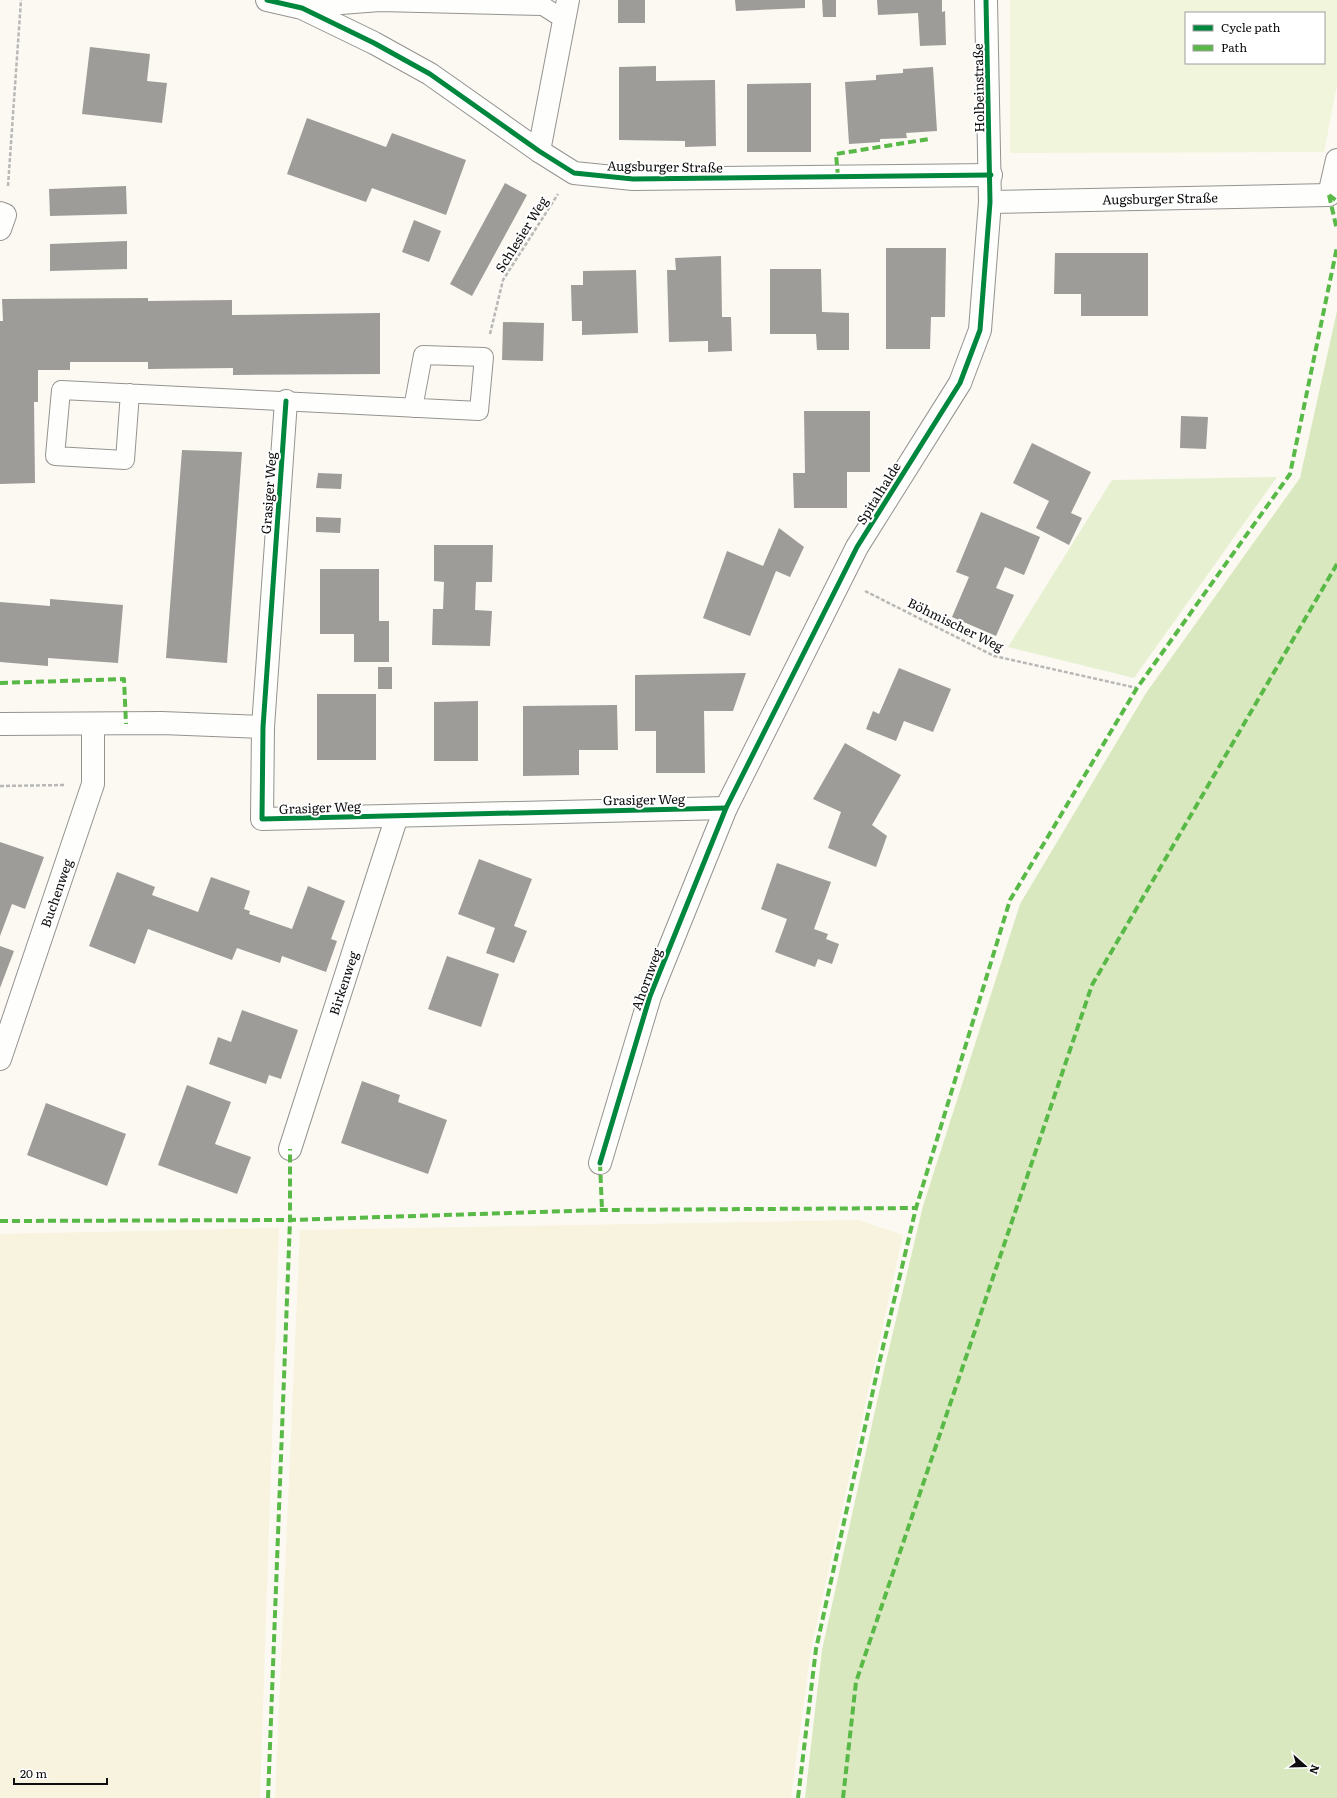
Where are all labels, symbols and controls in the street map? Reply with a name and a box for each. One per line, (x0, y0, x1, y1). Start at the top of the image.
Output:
legend (1185, 12, 1325, 64)
text: Cycle path (1221, 18, 1281, 36)
text: Path (1221, 38, 1247, 56)
street label: Holbeinstraße (968, 43, 988, 133)
street label: Augsburger Straße (607, 155, 723, 177)
street label: Augsburger Straße (1102, 187, 1218, 209)
street label: Schlesier Weg (490, 192, 552, 276)
street label: Grasiger Weg (256, 451, 280, 535)
street label: Spitalhalde (851, 458, 905, 528)
street label: Böhmischer Weg (905, 593, 1008, 656)
street label: Grasiger Weg (603, 789, 686, 809)
street label: Grasiger Weg (278, 796, 362, 818)
street label: Buchenweg (35, 855, 77, 930)
street label: Ahornweg (626, 945, 666, 1013)
street label: Birkenweg (324, 948, 363, 1017)
north arrow (1285, 1746, 1325, 1786)
scale bar (14, 1760, 107, 1786)
text: N (1306, 1763, 1324, 1777)
text: 20 m (20, 1764, 47, 1782)

